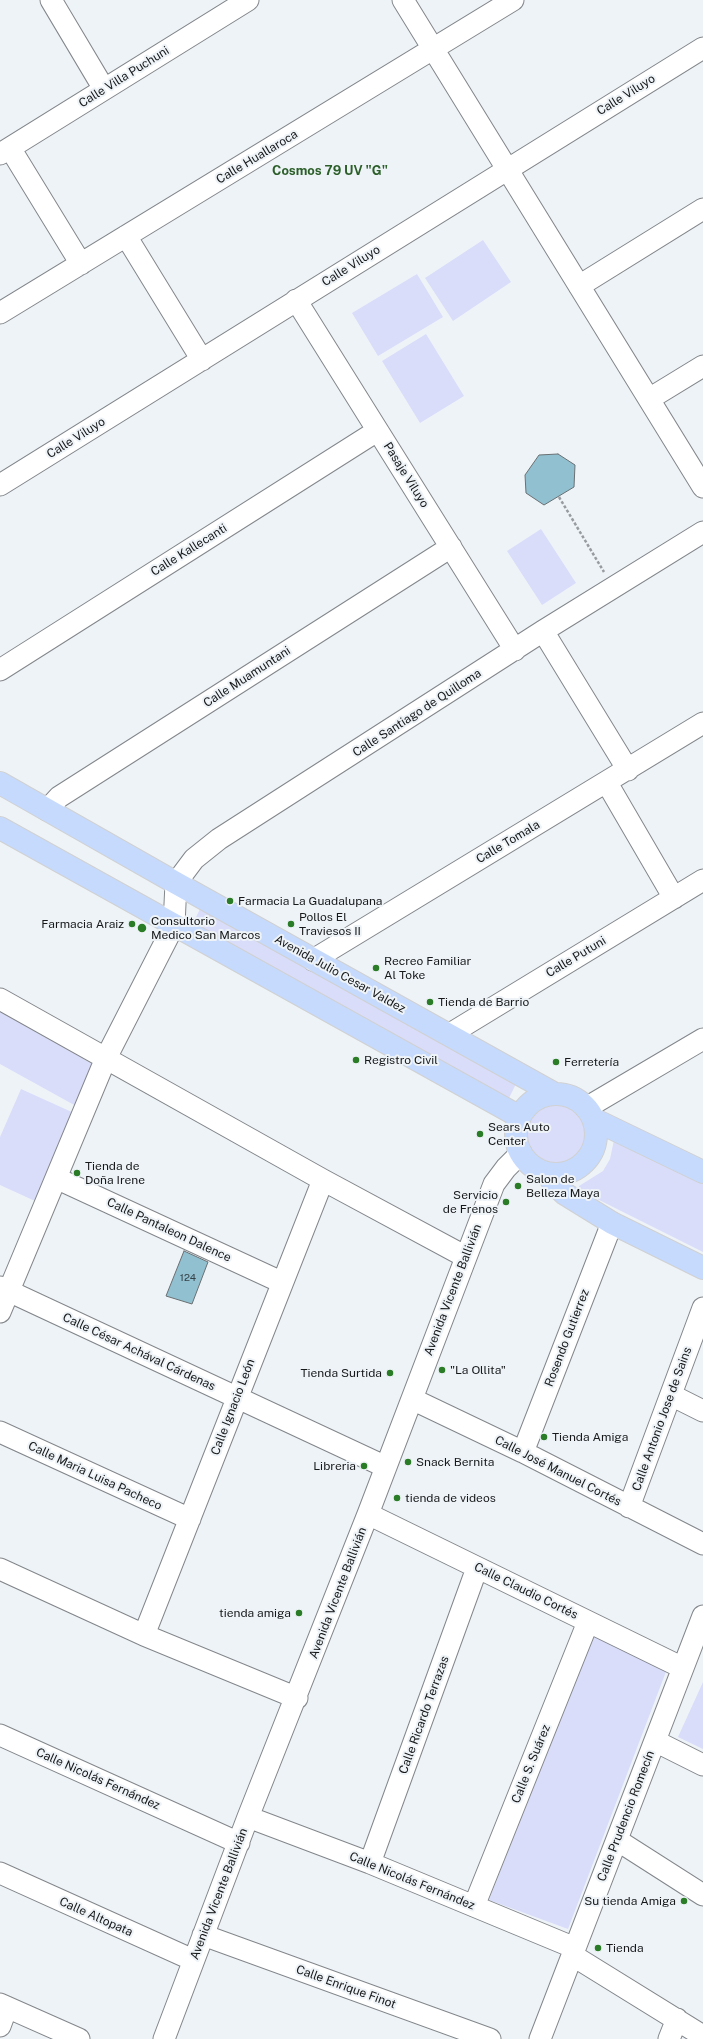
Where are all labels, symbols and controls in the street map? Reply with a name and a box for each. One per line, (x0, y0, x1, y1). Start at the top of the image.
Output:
street label: Calle Villa Puchuni (76, 43, 172, 111)
street label: Calle Viluyo (594, 71, 658, 119)
street label: Calle Huallaroca (214, 127, 300, 187)
district label: Cosmos 79 UV "G" (272, 163, 388, 179)
street label: Calle Viluyo (319, 242, 383, 290)
street label: Calle Viluyo (44, 414, 108, 462)
street label: Pasaje Viluyo (380, 440, 432, 510)
street label: Calle Kallecanti (148, 521, 230, 579)
street label: Calle Muamuntani (201, 644, 293, 710)
street label: Calle Santiago de Quilloma (350, 666, 484, 760)
street label: Calle Tomala (474, 817, 542, 867)
place label: Farmacia La Guadalupana (238, 894, 383, 908)
marker: Farmacia La Guadalupana (225, 896, 235, 906)
place label: Pollos El Traviesos II (299, 910, 361, 938)
place label: Consultorio Medico San Marcos (151, 914, 260, 942)
place label: Farmacia Araiz (41, 917, 124, 931)
marker: Farmacia Araiz (127, 919, 137, 929)
marker: Pollos El Traviesos II (286, 919, 296, 929)
marker: Consultorio Medico San Marcos (136, 922, 148, 934)
street label: Avenida Julio Cesar Valdez (272, 932, 408, 1016)
street label: Calle Putuni (543, 933, 609, 981)
place label: Recreo Familiar Al Toke (384, 954, 471, 982)
marker: Recreo Familiar Al Toke (371, 963, 381, 973)
place label: Tienda de Barrio (438, 995, 529, 1009)
marker: Tienda de Barrio (425, 997, 435, 1007)
place label: Registro Civil (364, 1053, 438, 1067)
marker: Registro Civil (351, 1055, 361, 1065)
place label: Ferretería (564, 1055, 619, 1069)
marker: Ferretería (551, 1057, 561, 1067)
place label: Sears Auto Center (488, 1120, 550, 1148)
marker: Sears Auto Center (475, 1129, 485, 1139)
place label: Tienda de Doña Irene (85, 1159, 145, 1187)
marker: Tienda de Doña Irene (72, 1168, 82, 1178)
place label: Salon de Belleza Maya (526, 1172, 600, 1200)
marker: Salon de Belleza Maya (513, 1181, 523, 1191)
place label: Servicio de Frenos (443, 1188, 498, 1216)
street label: Calle Pantaleon Dalence (105, 1195, 233, 1265)
marker: Servicio de Frenos (501, 1197, 511, 1207)
street label: Avenida Vicente Ballivián (421, 1222, 485, 1358)
house number: 124 (180, 1272, 196, 1284)
street label: Rosendo Gutierrez (542, 1287, 592, 1389)
street label: Calle César Achával Cárdenas (60, 1310, 218, 1394)
street label: Calle Antonio Jose de Sains (629, 1345, 695, 1493)
street label: Calle Ignacio León (208, 1357, 258, 1457)
place label: "La Ollita" (450, 1363, 506, 1377)
marker: "La Ollita" (437, 1365, 447, 1375)
place label: Tienda Surtida (300, 1366, 382, 1380)
marker: Tienda Surtida (385, 1368, 395, 1378)
place label: Tienda Amiga (552, 1430, 628, 1444)
marker: Tienda Amiga (539, 1432, 549, 1442)
street label: Calle José Manuel Cortés (492, 1433, 624, 1509)
street label: Calle Maria Luisa Pacheco (26, 1439, 164, 1513)
place label: Snack Bernita (416, 1455, 494, 1469)
marker: Snack Bernita (403, 1457, 413, 1467)
place label: Libreria (313, 1459, 356, 1473)
marker: Libreria (359, 1461, 369, 1471)
place label: tienda de videos (405, 1491, 496, 1505)
marker: tienda de videos (392, 1493, 402, 1503)
street label: Avenida Vicente Ballivián (306, 1525, 370, 1661)
street label: Calle Claudio Cortés (472, 1560, 580, 1622)
place label: tienda amiga (219, 1606, 291, 1620)
marker: tienda amiga (294, 1608, 304, 1618)
street label: Calle Ricardo Terrazas (396, 1654, 452, 1776)
street label: Calle S. Suárez (509, 1723, 553, 1805)
street label: Calle Nicolás Fernández (34, 1745, 162, 1813)
street label: Calle Prudencio Romecín (594, 1749, 658, 1883)
street label: Avenida Vicente Ballivián (187, 1826, 251, 1962)
street label: Calle Nicolás Fernández (347, 1849, 477, 1913)
street label: Calle Altopata (57, 1894, 135, 1940)
place label: Su tienda Amiga (584, 1894, 676, 1908)
marker: Su tienda Amiga (679, 1896, 689, 1906)
place label: Tienda (606, 1941, 644, 1955)
marker: Tienda (593, 1943, 603, 1953)
street label: Calle Enrique Finot (294, 1962, 398, 2012)

